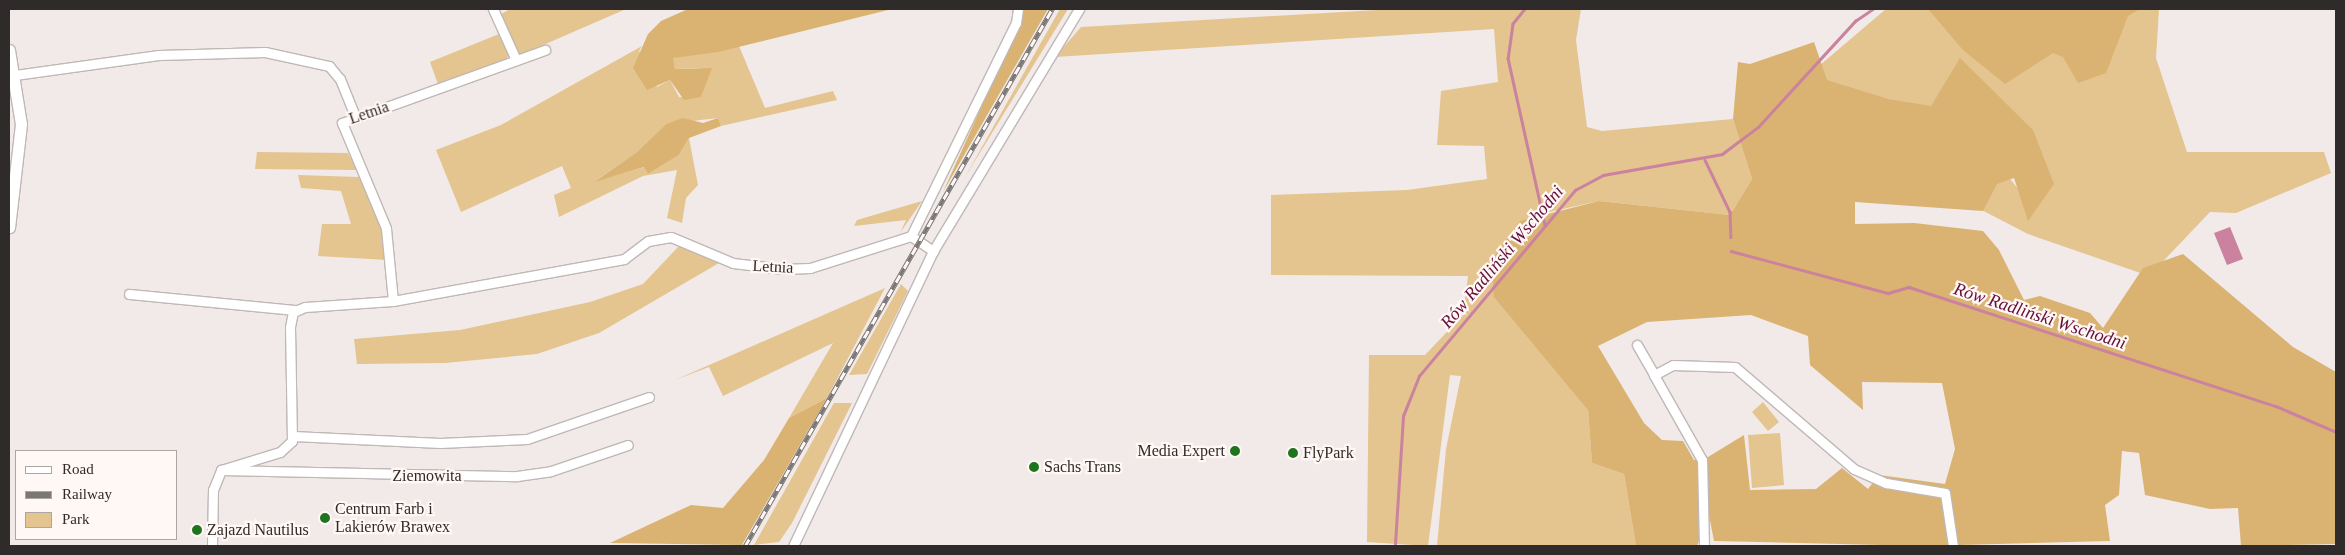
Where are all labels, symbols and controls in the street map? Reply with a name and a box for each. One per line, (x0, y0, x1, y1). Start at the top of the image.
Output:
street label: Letnia (347, 97, 391, 129)
water label: Rów Radliński Wschodni (1436, 181, 1568, 333)
street label: Letnia (752, 256, 794, 278)
water label: Rów Radliński Wschodni (1951, 278, 2129, 354)
place label: Media Expert (1137, 441, 1225, 461)
place label: FlyPark (1303, 443, 1354, 463)
marker: Media Expert (1229, 445, 1241, 457)
marker: FlyPark (1287, 447, 1299, 459)
legend (15, 450, 178, 540)
place label: Sachs Trans (1044, 457, 1121, 477)
text: Road (62, 461, 94, 477)
marker: Sachs Trans (1028, 461, 1040, 473)
street label: Ziemowita (392, 466, 462, 486)
text: Railway (62, 486, 112, 502)
place label: Centrum Farb i Lakierów Brawex (335, 499, 450, 537)
text: Park (62, 511, 90, 527)
marker: Centrum Farb i Lakierów Brawex (319, 512, 331, 524)
place label: Zajazd Nautilus (207, 520, 309, 540)
marker: Zajazd Nautilus (191, 524, 203, 536)

